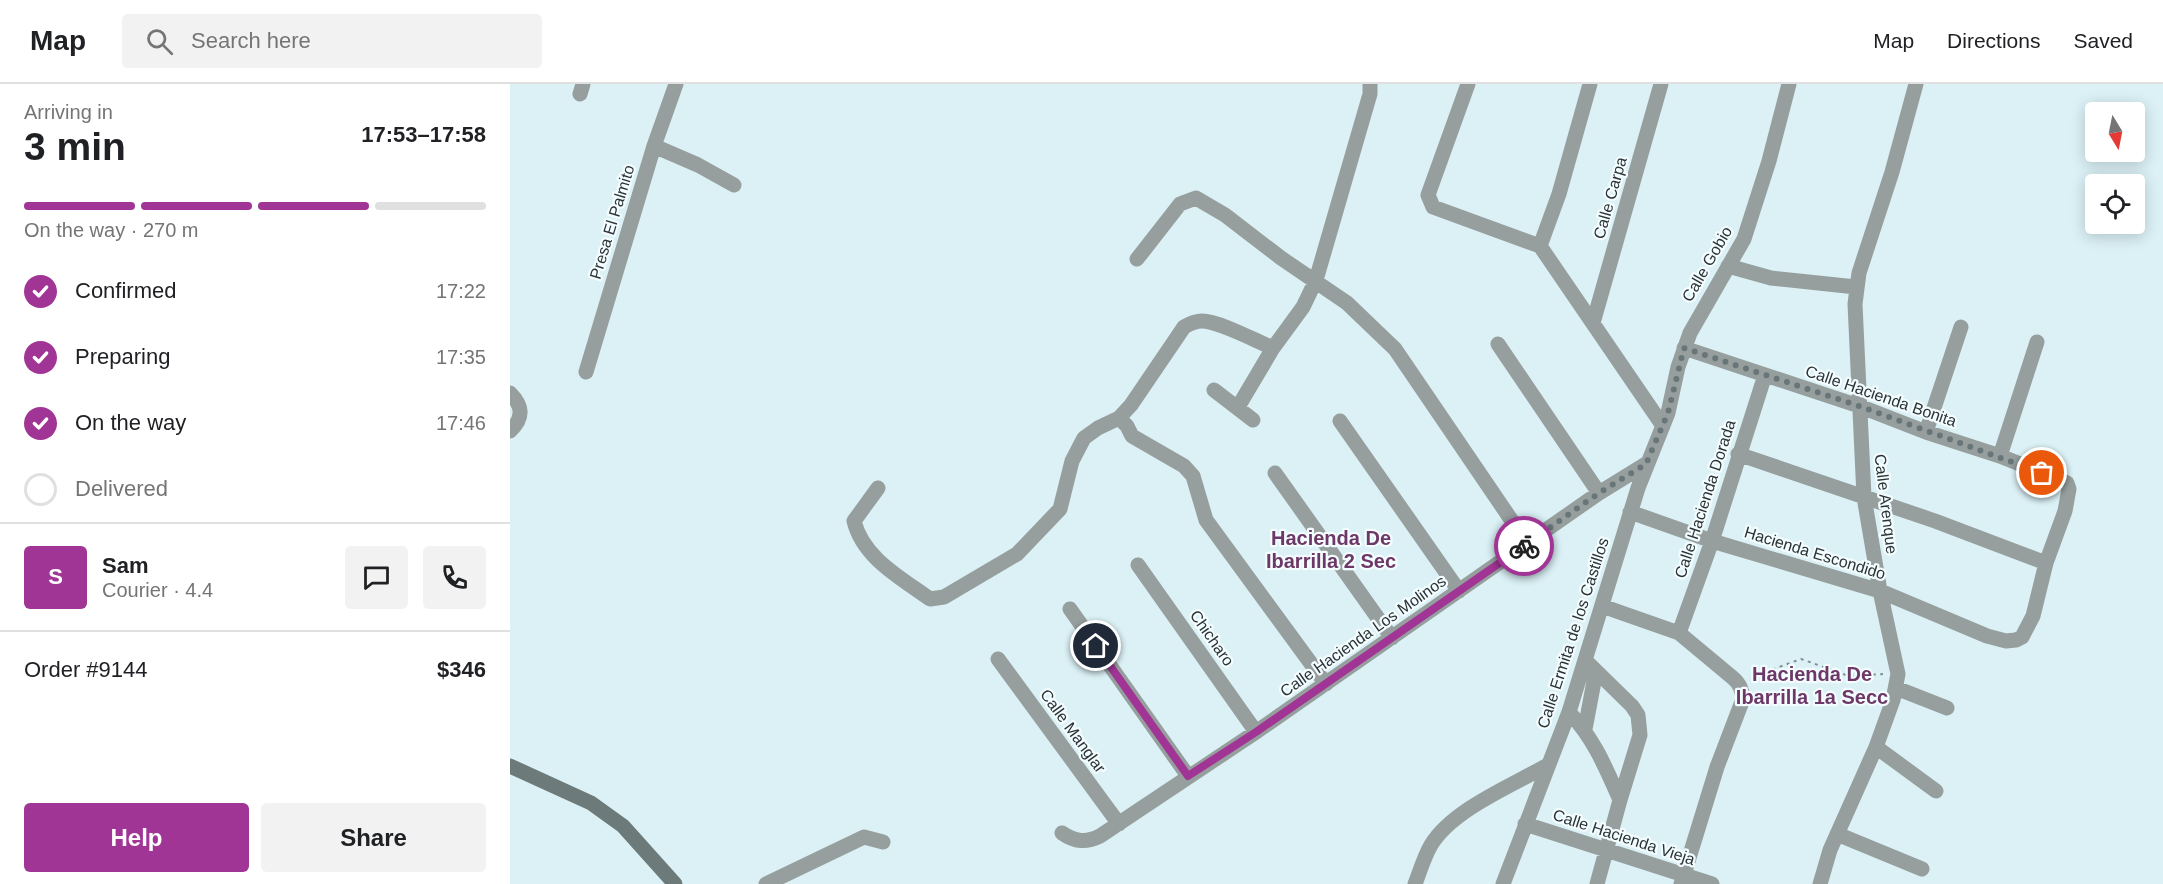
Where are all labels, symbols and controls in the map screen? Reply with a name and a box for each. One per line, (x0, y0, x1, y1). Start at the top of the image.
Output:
search box (122, 14, 542, 68)
text: Map (30, 25, 86, 56)
icon: search (143, 25, 176, 58)
text: Search here (191, 28, 311, 53)
text: Map (1873, 29, 1914, 52)
text: Directions (1947, 29, 2040, 52)
text: Saved (2073, 29, 2133, 52)
text: Arriving in (24, 101, 113, 123)
north arrow (2085, 102, 2145, 162)
map controls (2085, 102, 2145, 234)
text: 17:53–17:58 (361, 122, 486, 147)
text: 3 min (24, 125, 126, 168)
street label: Calle Carpa (1590, 155, 1630, 241)
street label: Presa El Palmito (587, 163, 637, 281)
button: locate (2085, 174, 2145, 234)
text: On the way · 270 m (24, 219, 199, 241)
street label: Calle Gobio (1679, 223, 1735, 304)
icon: check (24, 275, 57, 308)
text: Confirmed (75, 278, 176, 303)
text: 17:22 (436, 280, 486, 302)
icon: check (24, 341, 57, 374)
text: Preparing (75, 344, 170, 369)
text: 17:35 (436, 346, 486, 368)
street label: Calle Hacienda Bonita (1803, 362, 1959, 430)
icon: check (24, 407, 57, 440)
text: On the way (75, 410, 186, 435)
text: 17:46 (436, 412, 486, 434)
street label: Calle Hacienda Dorada (1671, 418, 1739, 580)
pin (2016, 447, 2067, 498)
street label: Calle Arenque (1871, 453, 1901, 555)
icon: bag (2025, 456, 2058, 489)
text: Delivered (75, 476, 168, 501)
courier (1494, 516, 1554, 576)
street label: Hacienda Escondido (1742, 523, 1888, 583)
district label: Hacienda De Ibarrilla 2 Sec (1266, 527, 1396, 572)
icon: bike (1508, 530, 1541, 563)
street label: Calle Ermita de los Castillos (1534, 536, 1612, 730)
button: chat (345, 546, 408, 609)
button: phone (423, 546, 486, 609)
text: Sam (102, 553, 148, 578)
text: S (48, 564, 63, 589)
street label: Calle Hacienda Los Molinos (1277, 572, 1449, 700)
text: Courier · 4.4 (102, 579, 213, 601)
street label: Chicharo (1187, 607, 1237, 669)
pin (1070, 620, 1121, 671)
icon: home (1079, 629, 1112, 662)
text: Order #9144 (24, 657, 148, 682)
text: $346 (437, 657, 486, 682)
district label: Hacienda De Ibarrilla 1a Secc (1736, 663, 1888, 708)
street label: Calle Manglar (1037, 686, 1109, 776)
button: Help (24, 803, 249, 872)
button: Share (261, 803, 486, 872)
street label: Calle Hacienda Vieja (1551, 806, 1697, 868)

